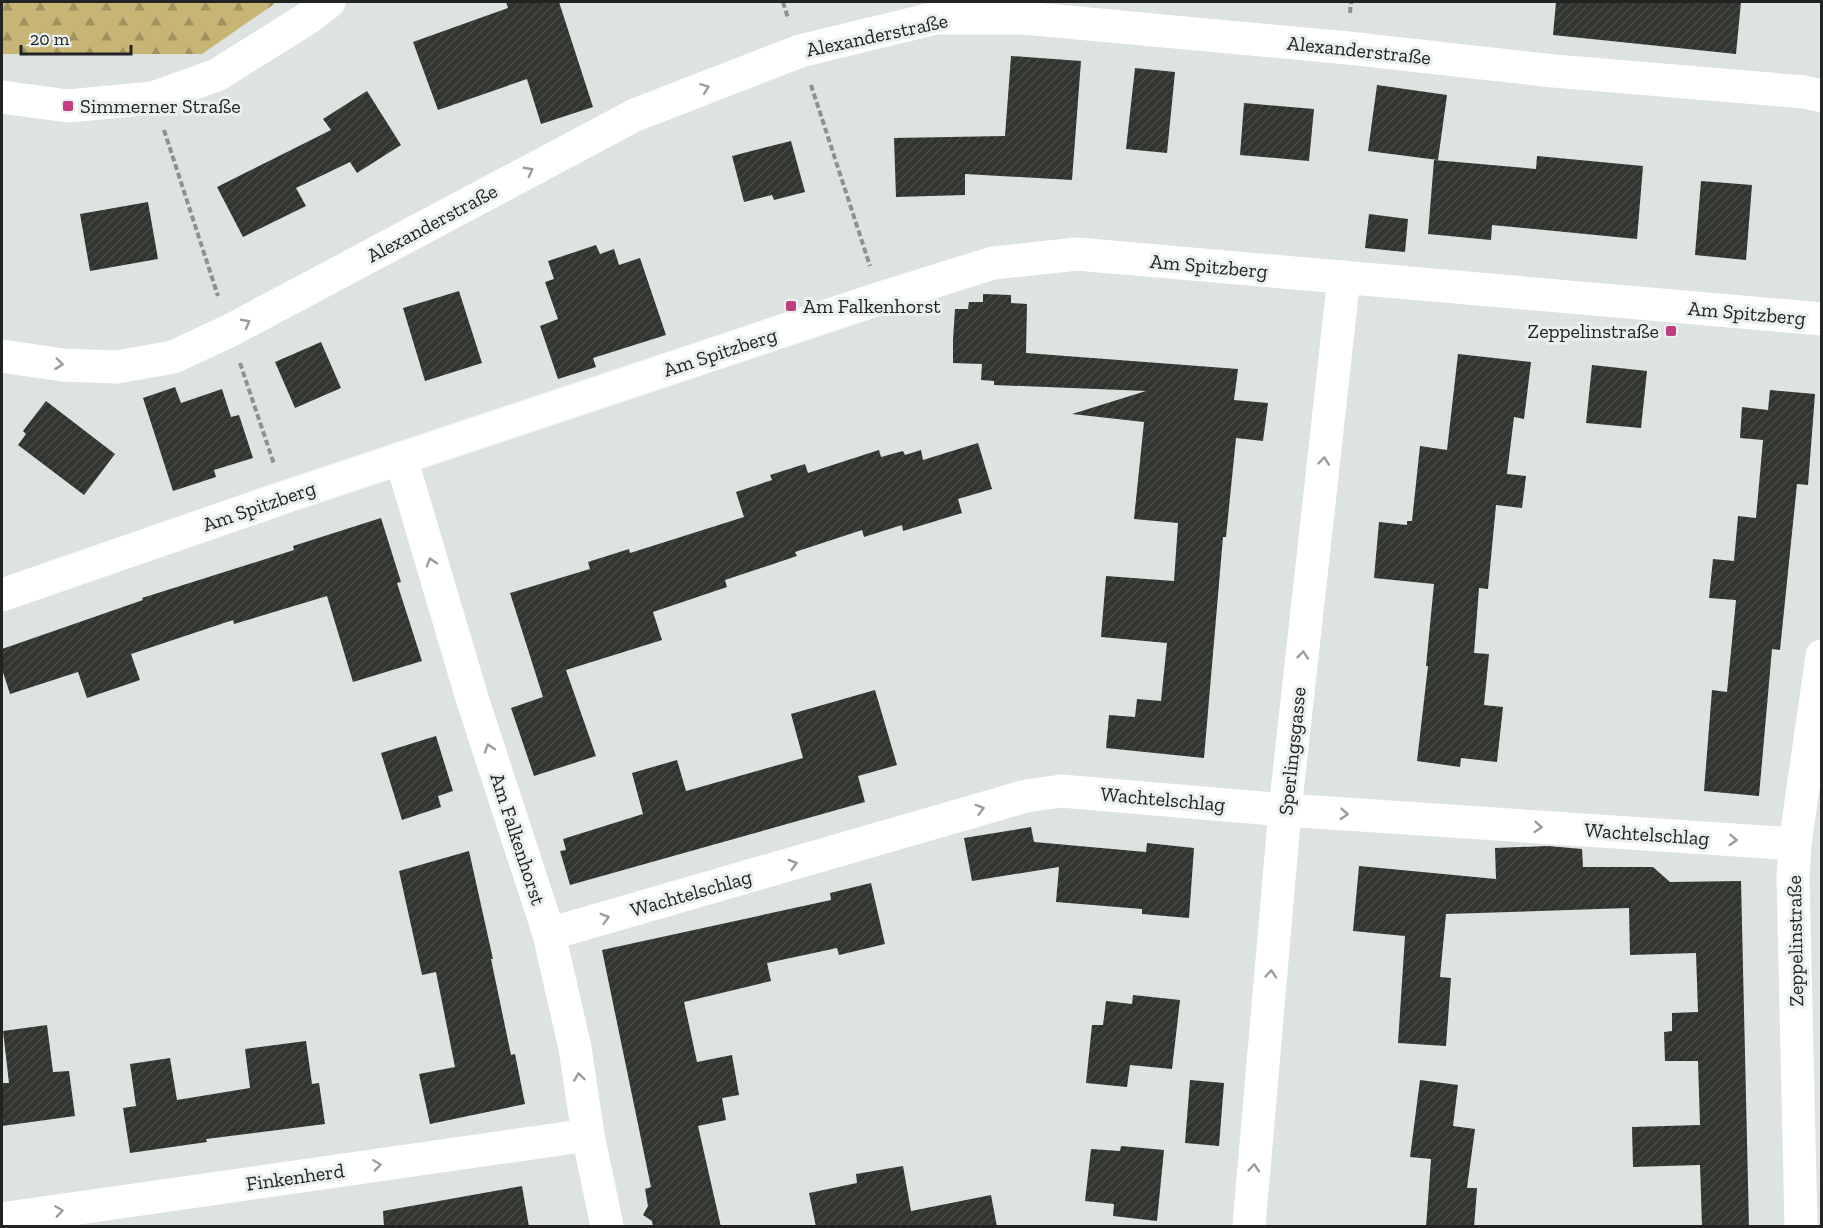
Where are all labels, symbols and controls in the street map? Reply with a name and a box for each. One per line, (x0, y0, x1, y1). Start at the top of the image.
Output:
street label: Alexanderstraße (804, 8, 950, 62)
scale bar (21, 18, 130, 56)
text: 20 m (30, 28, 70, 50)
street label: Alexanderstraße (1286, 31, 1432, 69)
one-way arrow (698, 83, 709, 95)
place label: Simmerner Straße (80, 94, 241, 118)
marker: Simmerner Straße (61, 99, 75, 113)
one-way arrow (523, 167, 534, 179)
street label: Alexanderstraße (363, 179, 501, 267)
street label: Am Spitzberg (1149, 249, 1269, 283)
place label: Am Falkenhorst (803, 294, 941, 318)
street label: Am Spitzberg (1687, 296, 1807, 330)
marker: Am Falkenhorst (784, 299, 798, 313)
one-way arrow (239, 319, 250, 330)
place label: Zeppelinstraße (1528, 319, 1659, 343)
street label: Am Spitzberg (660, 322, 780, 382)
marker: Zeppelinstraße (1664, 324, 1678, 338)
one-way arrow (55, 357, 64, 370)
one-way arrow (1317, 456, 1330, 465)
street label: Am Spitzberg (199, 475, 319, 537)
one-way arrow (426, 557, 438, 568)
one-way arrow (1296, 650, 1308, 659)
street label: Sperlingsgasse (1273, 686, 1311, 816)
one-way arrow (483, 743, 496, 754)
street label: Am Falkenhorst (485, 770, 551, 909)
street label: Wachtelschlag (1100, 782, 1226, 816)
one-way arrow (974, 804, 985, 816)
one-way arrow (1339, 807, 1348, 820)
street label: Wachtelschlag (1584, 818, 1710, 850)
one-way arrow (1534, 820, 1543, 833)
one-way arrow (1728, 833, 1737, 846)
one-way arrow (787, 859, 798, 871)
street label: Wachtelschlag (628, 864, 755, 922)
street label: Zeppelinstraße (1782, 875, 1808, 1007)
one-way arrow (599, 913, 610, 925)
one-way arrow (1264, 969, 1277, 978)
one-way arrow (574, 1073, 586, 1082)
street label: Finkenherd (244, 1158, 346, 1196)
one-way arrow (373, 1160, 382, 1172)
one-way arrow (1247, 1164, 1260, 1173)
one-way arrow (55, 1205, 64, 1217)

